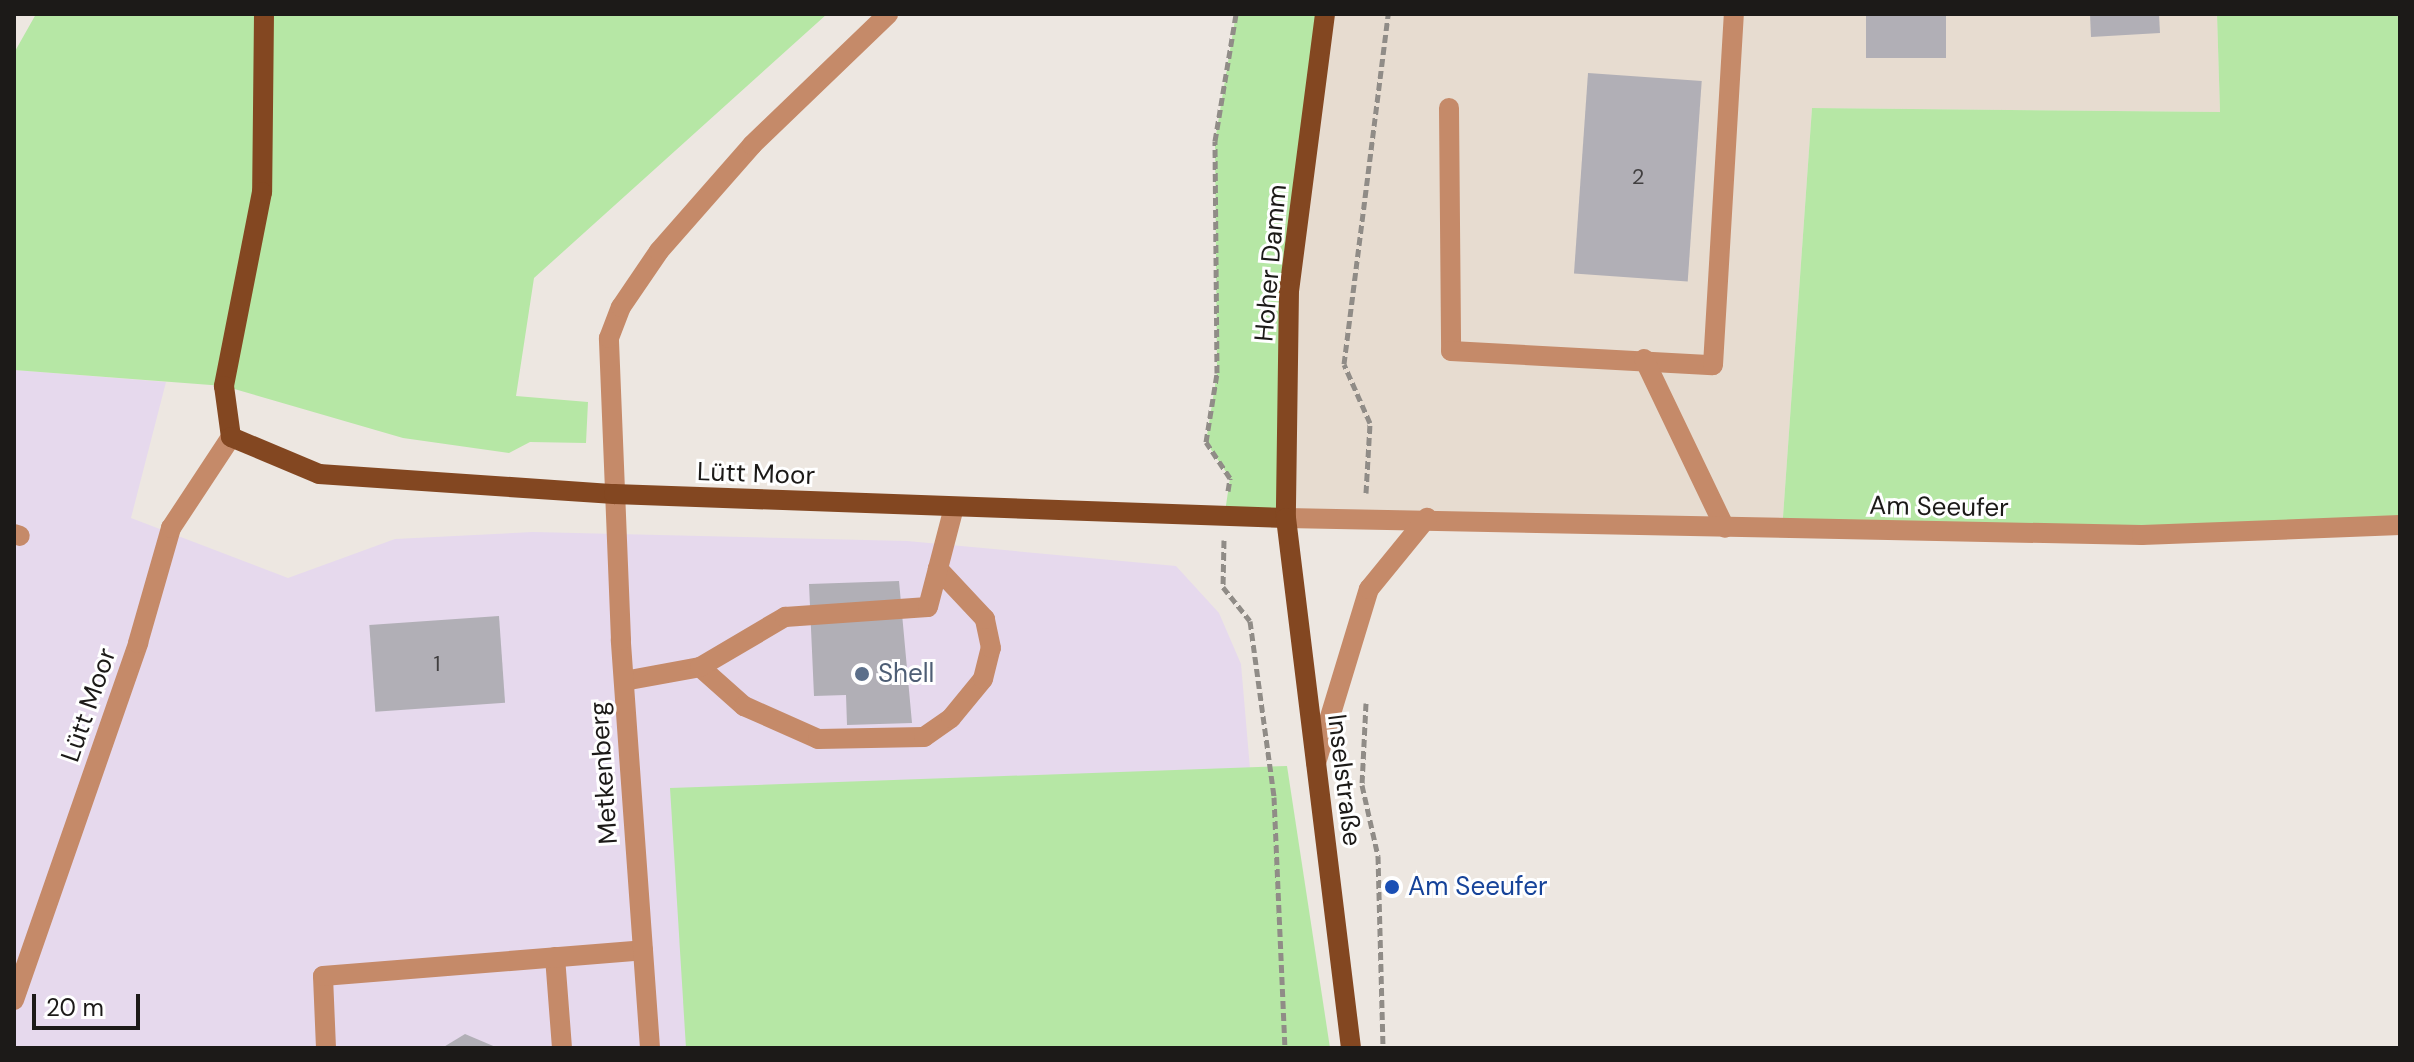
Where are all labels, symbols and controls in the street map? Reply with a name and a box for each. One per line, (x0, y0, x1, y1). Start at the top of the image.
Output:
house number: 2 (1632, 164, 1644, 190)
street label: Hoher Damm (1249, 183, 1293, 343)
street label: Lütt Moor (696, 456, 816, 492)
street label: Am Seeufer (1869, 490, 2009, 524)
street label: Lütt Moor (55, 644, 123, 766)
house number: 1 (434, 651, 440, 677)
place label: Shell (878, 658, 934, 690)
marker: Shell (853, 665, 871, 683)
street label: Metkenberg (583, 701, 625, 845)
street label: Inselstraße (1320, 712, 1368, 848)
place label: Am Seeufer (1408, 871, 1548, 903)
marker: Am Seeufer (1383, 878, 1401, 896)
scale bar (36, 978, 144, 1028)
text: 20 m (46, 992, 104, 1023)

